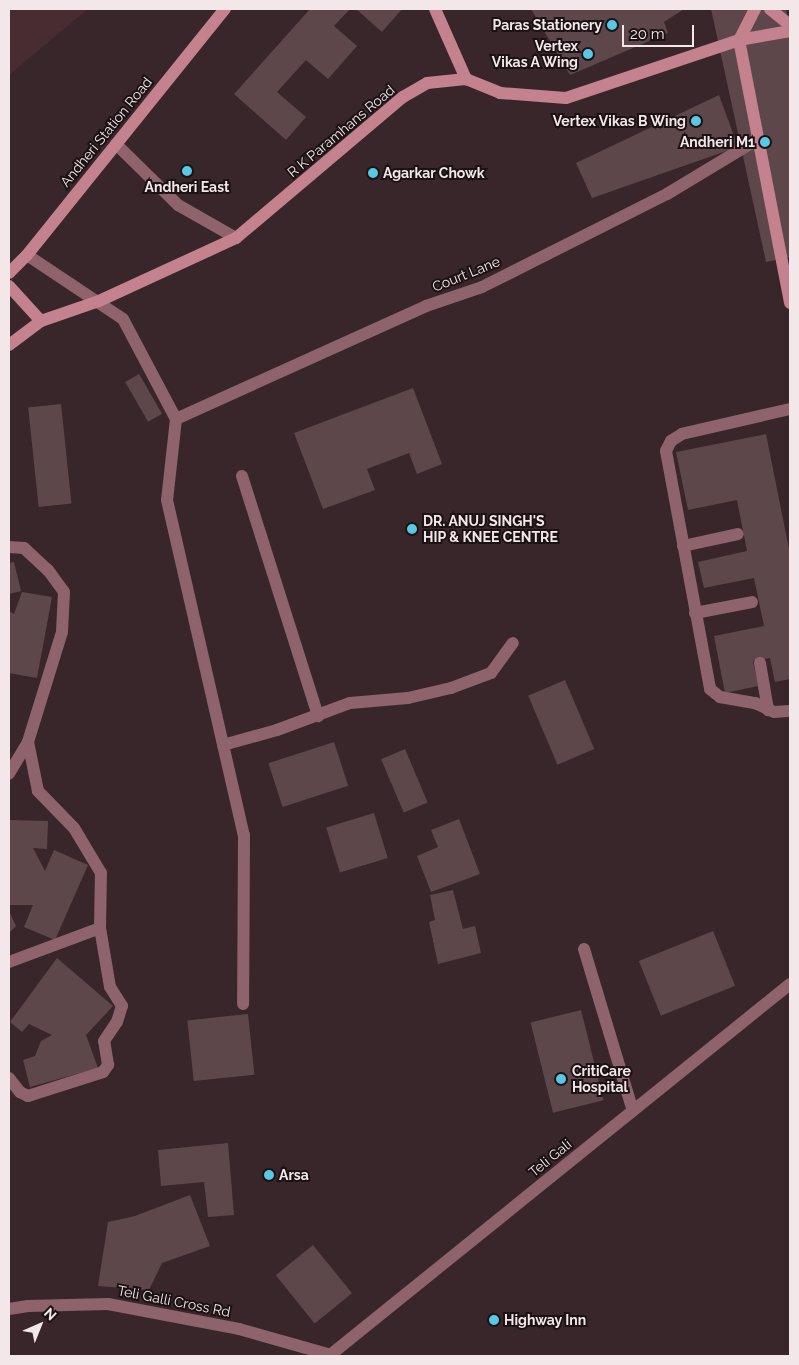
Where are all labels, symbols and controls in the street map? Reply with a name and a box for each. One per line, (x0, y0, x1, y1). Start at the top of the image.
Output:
scale bar (624, 15, 696, 47)
place label: Paras Stationery (493, 17, 602, 33)
marker: Paras Stationery (606, 19, 618, 31)
text: 20 m (630, 25, 665, 43)
place label: Vertex Vikas A Wing (490, 38, 578, 70)
marker: Vertex Vikas A Wing (582, 48, 594, 60)
street label: Andheri Station Road (57, 74, 155, 190)
street label: R K Paramhans Road (284, 81, 398, 181)
place label: Vertex Vikas B Wing (552, 113, 686, 129)
marker: Vertex Vikas B Wing (690, 115, 702, 127)
place label: Andheri M1 (680, 134, 755, 150)
marker: Andheri M1 (759, 136, 771, 148)
marker: Andheri East (181, 165, 193, 177)
place label: Agarkar Chowk (383, 165, 485, 181)
marker: Agarkar Chowk (367, 167, 379, 179)
place label: Andheri East (145, 179, 229, 195)
street label: Court Lane (430, 253, 502, 295)
place label: DR. ANUJ SINGH'S HIP & KNEE CENTRE (423, 513, 558, 546)
marker: DR. ANUJ SINGH'S HIP & KNEE CENTRE (405, 522, 419, 536)
place label: CritiCare Hospital (572, 1063, 631, 1096)
marker: CritiCare Hospital (554, 1072, 568, 1086)
street label: Teli Gali (525, 1136, 575, 1180)
place label: Arsa (279, 1167, 309, 1183)
marker: Arsa (263, 1169, 275, 1181)
street label: Teli Galli Cross Rd (116, 1282, 232, 1320)
north arrow (15, 1300, 65, 1350)
text: N (41, 1305, 60, 1324)
place label: Highway Inn (504, 1312, 586, 1328)
marker: Highway Inn (488, 1314, 500, 1326)

